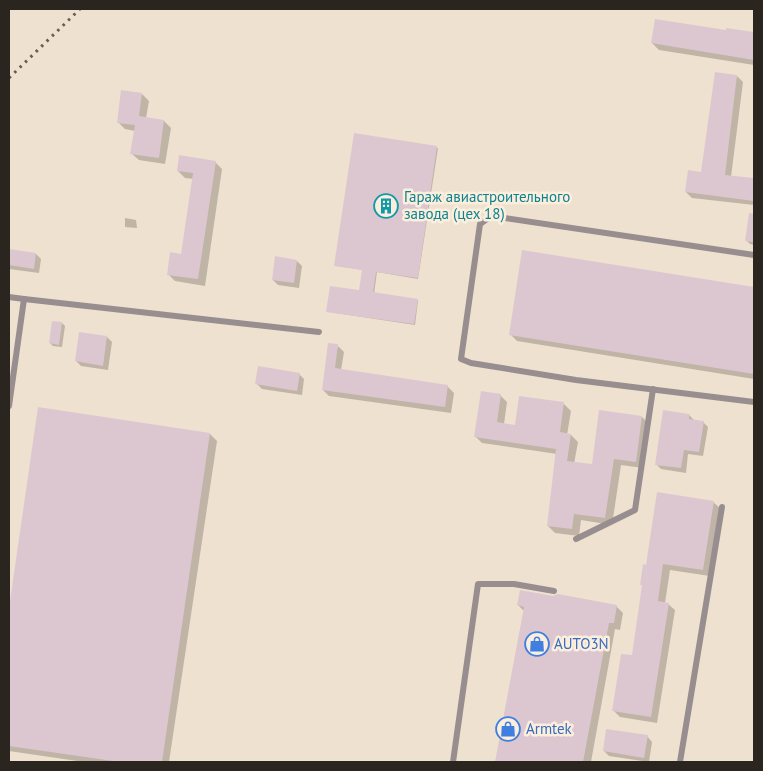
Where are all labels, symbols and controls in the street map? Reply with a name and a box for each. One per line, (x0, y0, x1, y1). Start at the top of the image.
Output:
place label: Гараж авиастроительного завода (цех 18) (404, 187, 570, 223)
building icon: Гараж авиастроительного завода (цех 18) (373, 193, 399, 219)
shop icon: AUTO3N (524, 631, 550, 657)
place label: AUTO3N (554, 634, 609, 653)
shop icon: Armtek (495, 716, 521, 742)
place label: Armtek (526, 719, 573, 738)

